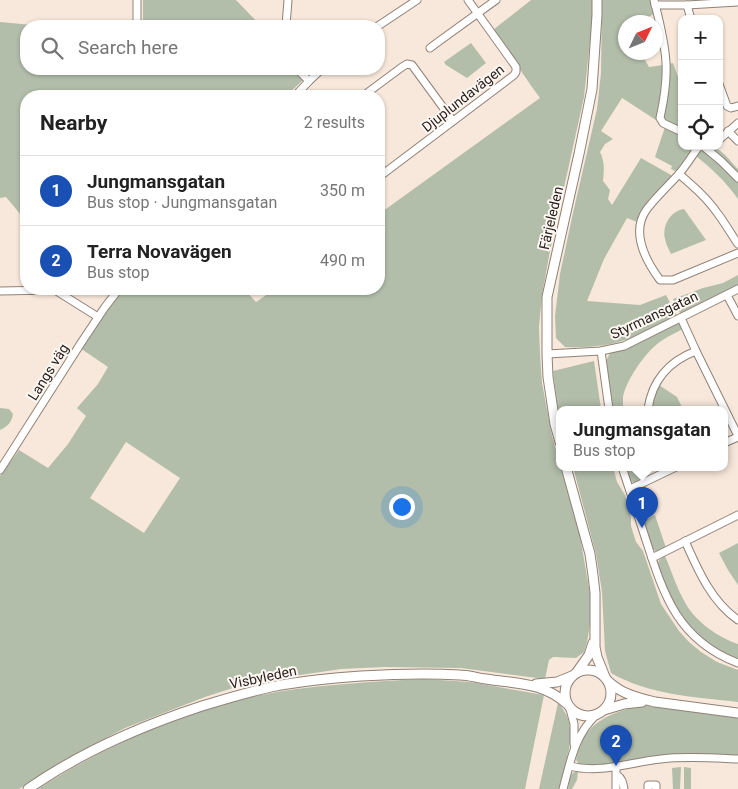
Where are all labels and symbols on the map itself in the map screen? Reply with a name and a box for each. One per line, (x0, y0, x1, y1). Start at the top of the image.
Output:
north arrow (618, 15, 663, 60)
street label: Djuplundavägen (419, 61, 507, 135)
street label: Färjeleden (536, 185, 566, 251)
street label: Styrmansgatan (608, 288, 700, 342)
street label: Langs väg (24, 341, 72, 403)
pin: 1 (626, 487, 658, 528)
your location (389, 494, 415, 520)
street label: Visbyleden (228, 662, 298, 692)
pin: 2 (600, 725, 632, 766)

